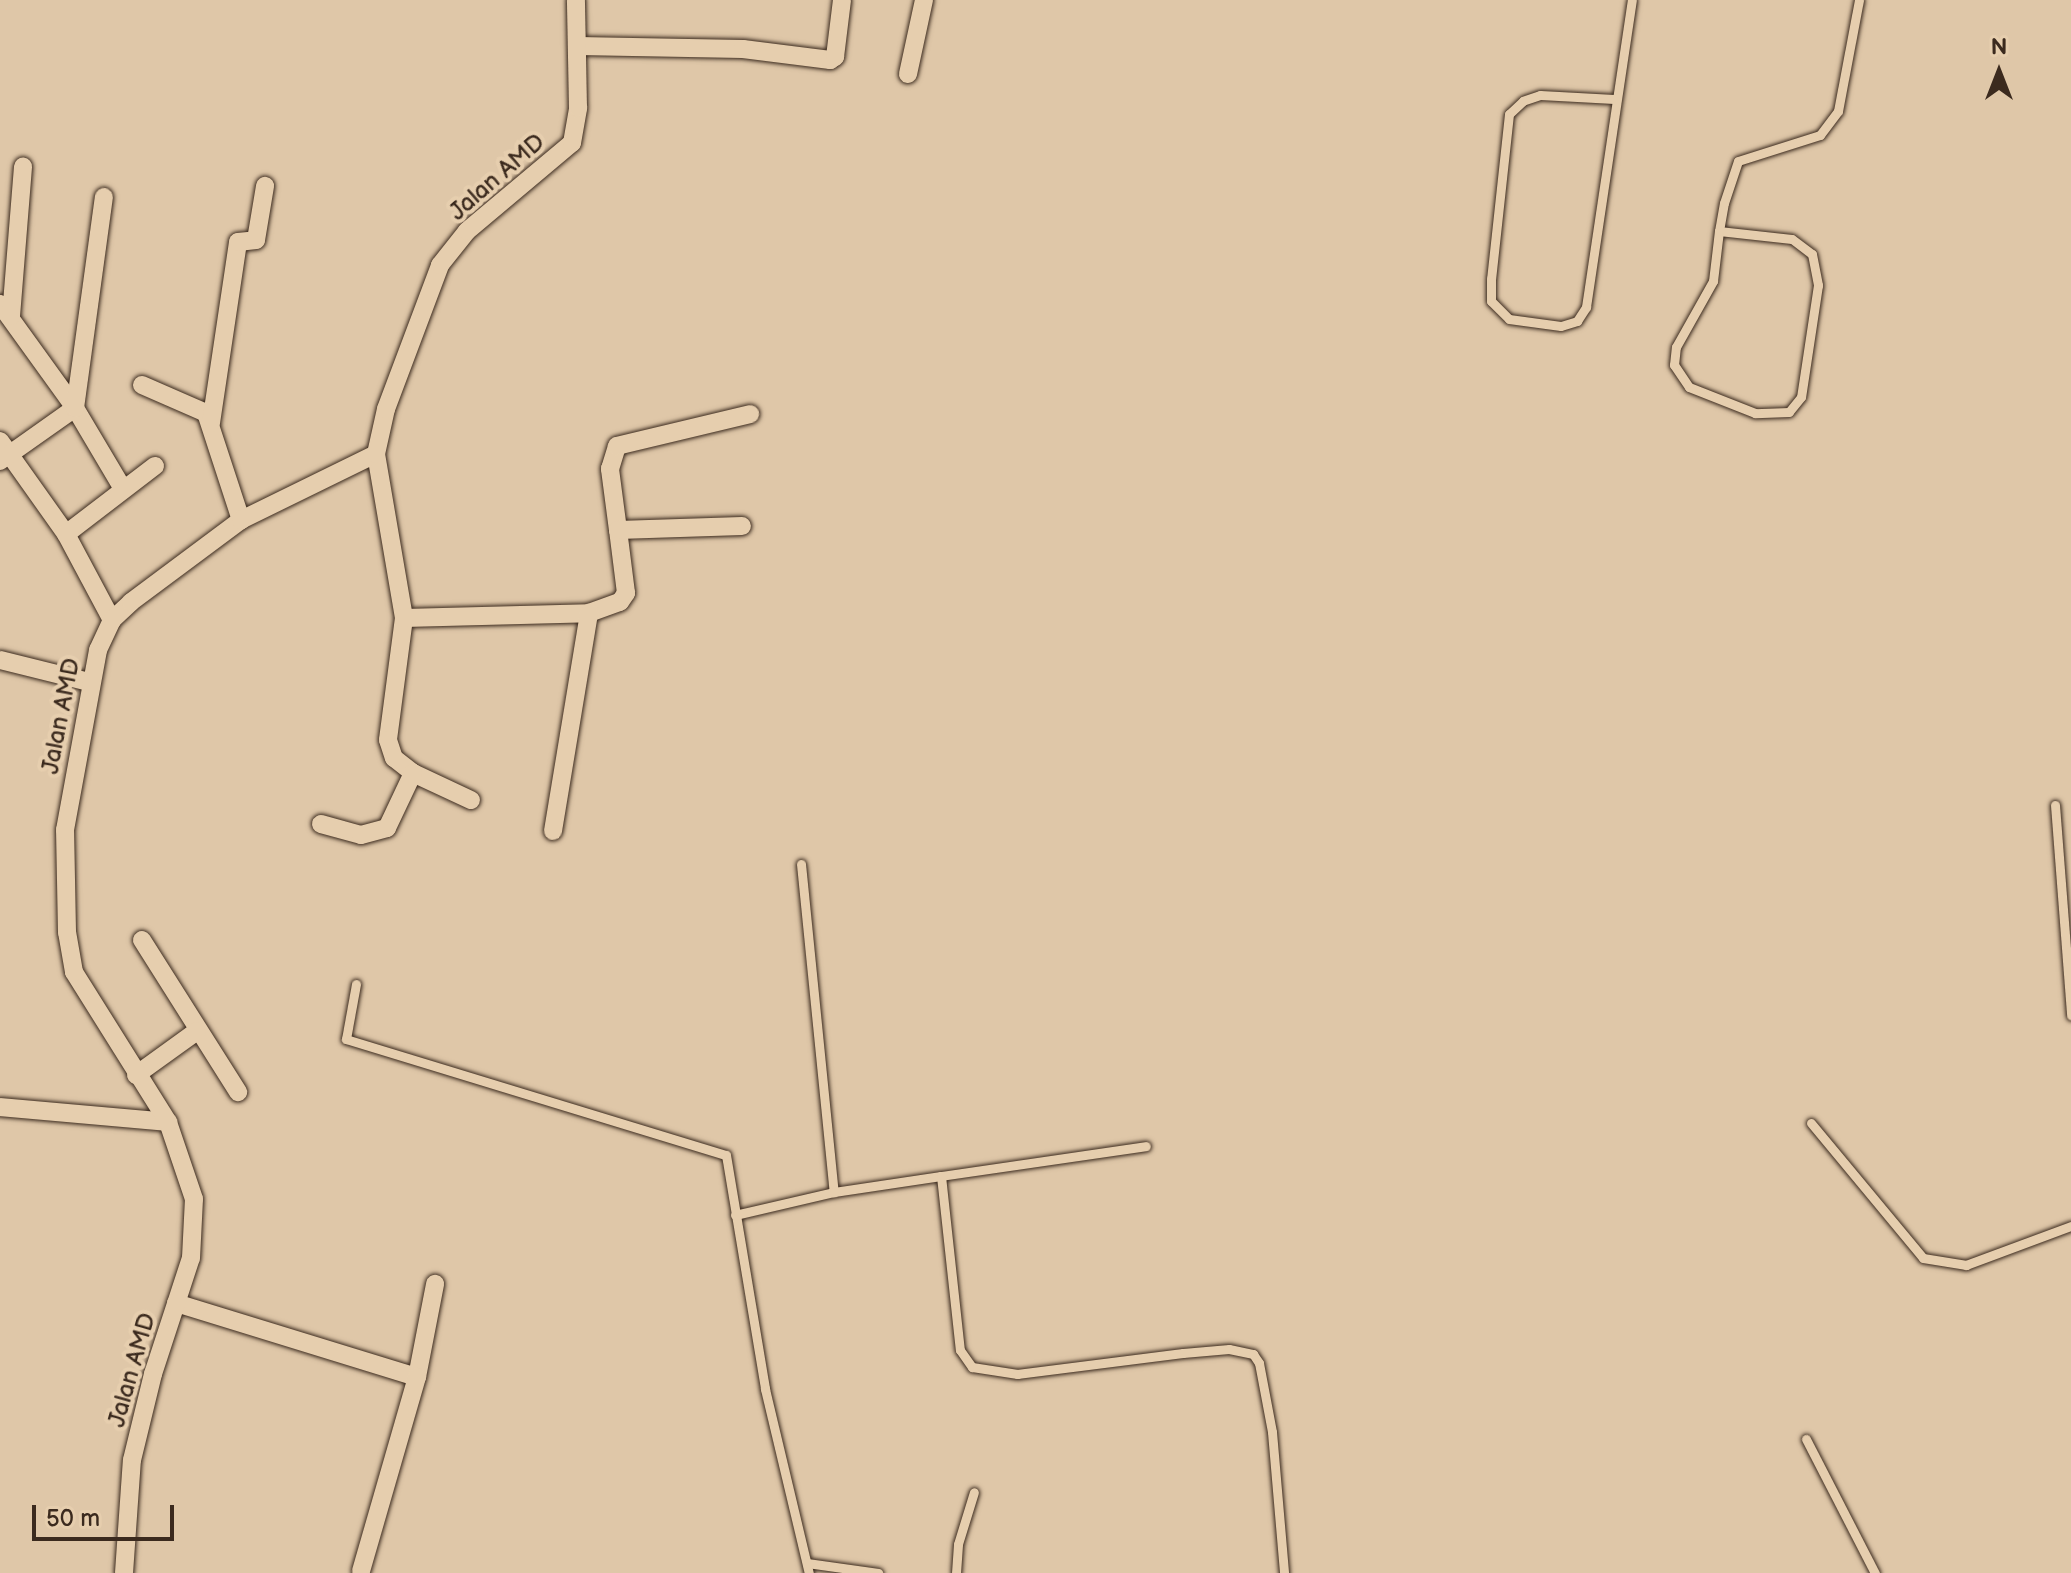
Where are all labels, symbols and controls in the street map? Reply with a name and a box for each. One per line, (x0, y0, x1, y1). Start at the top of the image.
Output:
north arrow (1959, 32, 2039, 112)
text: N (1991, 34, 2007, 61)
street label: Jalan AMD (443, 128, 551, 226)
street label: Jalan AMD (36, 656, 86, 776)
street label: Jalan AMD (102, 1310, 162, 1430)
scale bar (36, 1489, 178, 1539)
text: 50 m (46, 1504, 100, 1533)

